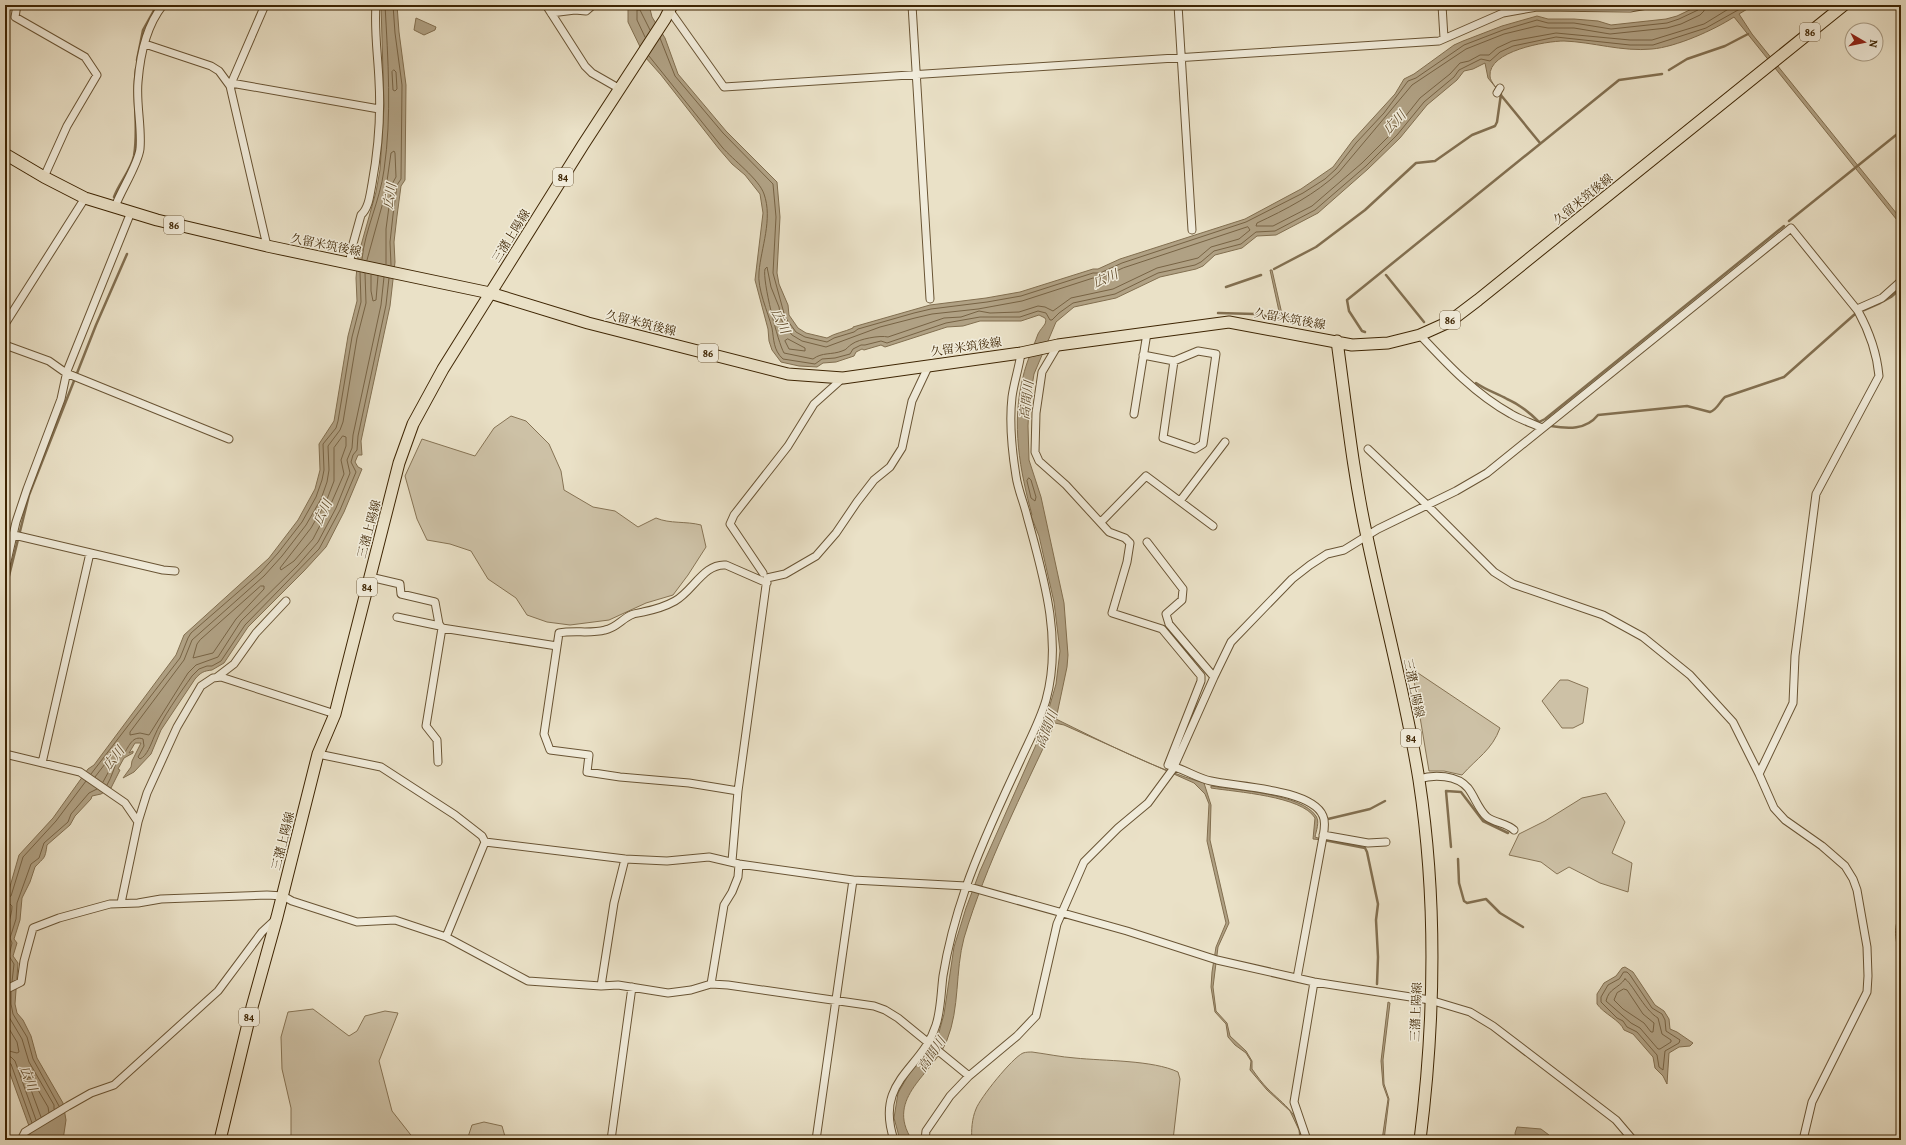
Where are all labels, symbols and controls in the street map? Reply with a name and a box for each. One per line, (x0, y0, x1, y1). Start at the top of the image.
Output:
north arrow (1844, 22, 1884, 62)
road number: 86 (1800, 23, 1820, 41)
text: N (1865, 38, 1881, 49)
water label: 広川 (1379, 106, 1411, 138)
road number: 84 (553, 168, 573, 186)
street label: 久留米筑後線 (1550, 170, 1616, 228)
water label: 広川 (379, 180, 400, 210)
street label: 三潴上陽線 (488, 206, 534, 266)
road number: 86 (164, 216, 184, 234)
street label: 久留米筑後線 (289, 230, 363, 260)
water label: 広川 (1090, 265, 1122, 291)
street label: 久留米筑後線 (1253, 305, 1327, 333)
water label: 広川 (767, 306, 795, 338)
street label: 久留米筑後線 (604, 307, 678, 339)
road number: 86 (1440, 311, 1460, 329)
street label: 久留米筑後線 (929, 334, 1003, 360)
road number: 86 (698, 344, 718, 362)
water label: 高間川 (1016, 378, 1038, 420)
water label: 広川 (309, 495, 337, 528)
street label: 三潴上陽線 (354, 498, 384, 560)
road number: 84 (357, 578, 377, 596)
street label: 三潴上陽線 (1400, 657, 1428, 719)
water label: 高間川 (1032, 706, 1062, 750)
road number: 84 (1401, 729, 1421, 747)
water label: 広川 (99, 741, 129, 774)
street label: 三潴上陽線 (268, 810, 298, 872)
street label: 三潴上陽線 (1407, 982, 1425, 1042)
road number: 84 (239, 1008, 259, 1026)
water label: 高間川 (913, 1032, 950, 1075)
water label: 広川 (16, 1063, 42, 1095)

